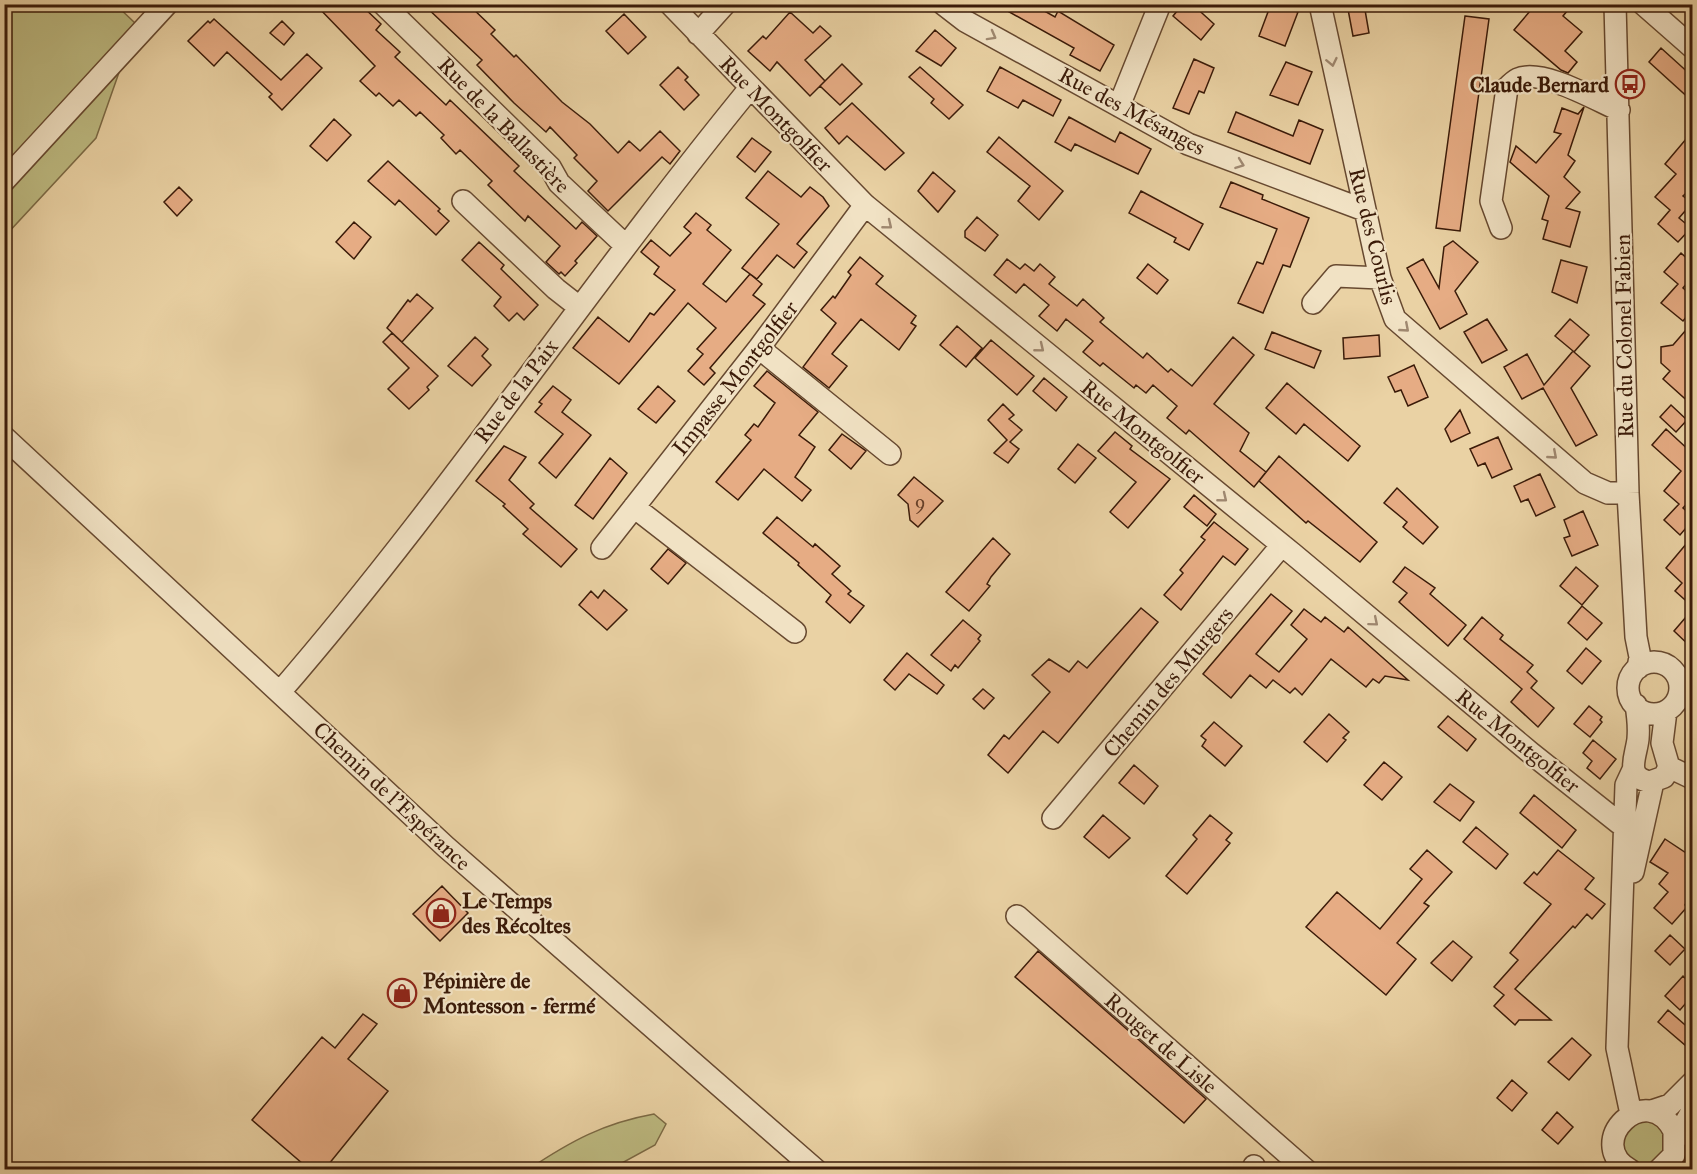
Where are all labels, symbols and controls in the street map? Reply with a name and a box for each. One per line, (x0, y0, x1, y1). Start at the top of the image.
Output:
one-way arrow (986, 29, 996, 40)
street label: Rue Montgolfier (714, 50, 839, 178)
street label: Rue de la Ballastière (432, 51, 576, 199)
one-way arrow (1325, 56, 1338, 66)
street label: Rue des Mésanges (1054, 61, 1210, 161)
bus stop icon: Claude Bernard (1614, 68, 1646, 100)
place label: Claude Bernard (1470, 71, 1610, 98)
one-way arrow (1234, 156, 1245, 169)
street label: Rue des Courlis (1343, 165, 1403, 307)
one-way arrow (882, 217, 893, 228)
street label: Rue du Colonel Fabien (1609, 234, 1639, 438)
street label: Impasse Montgolfier (666, 295, 804, 461)
one-way arrow (1398, 321, 1409, 332)
street label: Rue de la Paix (468, 334, 564, 448)
one-way arrow (1033, 340, 1044, 351)
street label: Rue Montgolfier (1076, 374, 1211, 491)
one-way arrow (1546, 448, 1557, 459)
house number: 9 (915, 490, 925, 514)
one-way arrow (1216, 490, 1227, 501)
street label: Chemin des Murgers (1097, 601, 1239, 763)
one-way arrow (1367, 615, 1378, 626)
street label: Rue Montgolfier (1451, 683, 1586, 800)
street label: Chemin de l'Espérance (308, 716, 476, 876)
place label: Le Temps des Récoltes (462, 887, 571, 939)
shop icon: Le Temps des Récoltes (425, 897, 457, 929)
place label: Pépinière de Montesson - fermé (423, 967, 596, 1019)
shop icon: Pépinière de Montesson - fermé (386, 977, 418, 1009)
street label: Rouget de Lisle (1099, 987, 1223, 1099)

